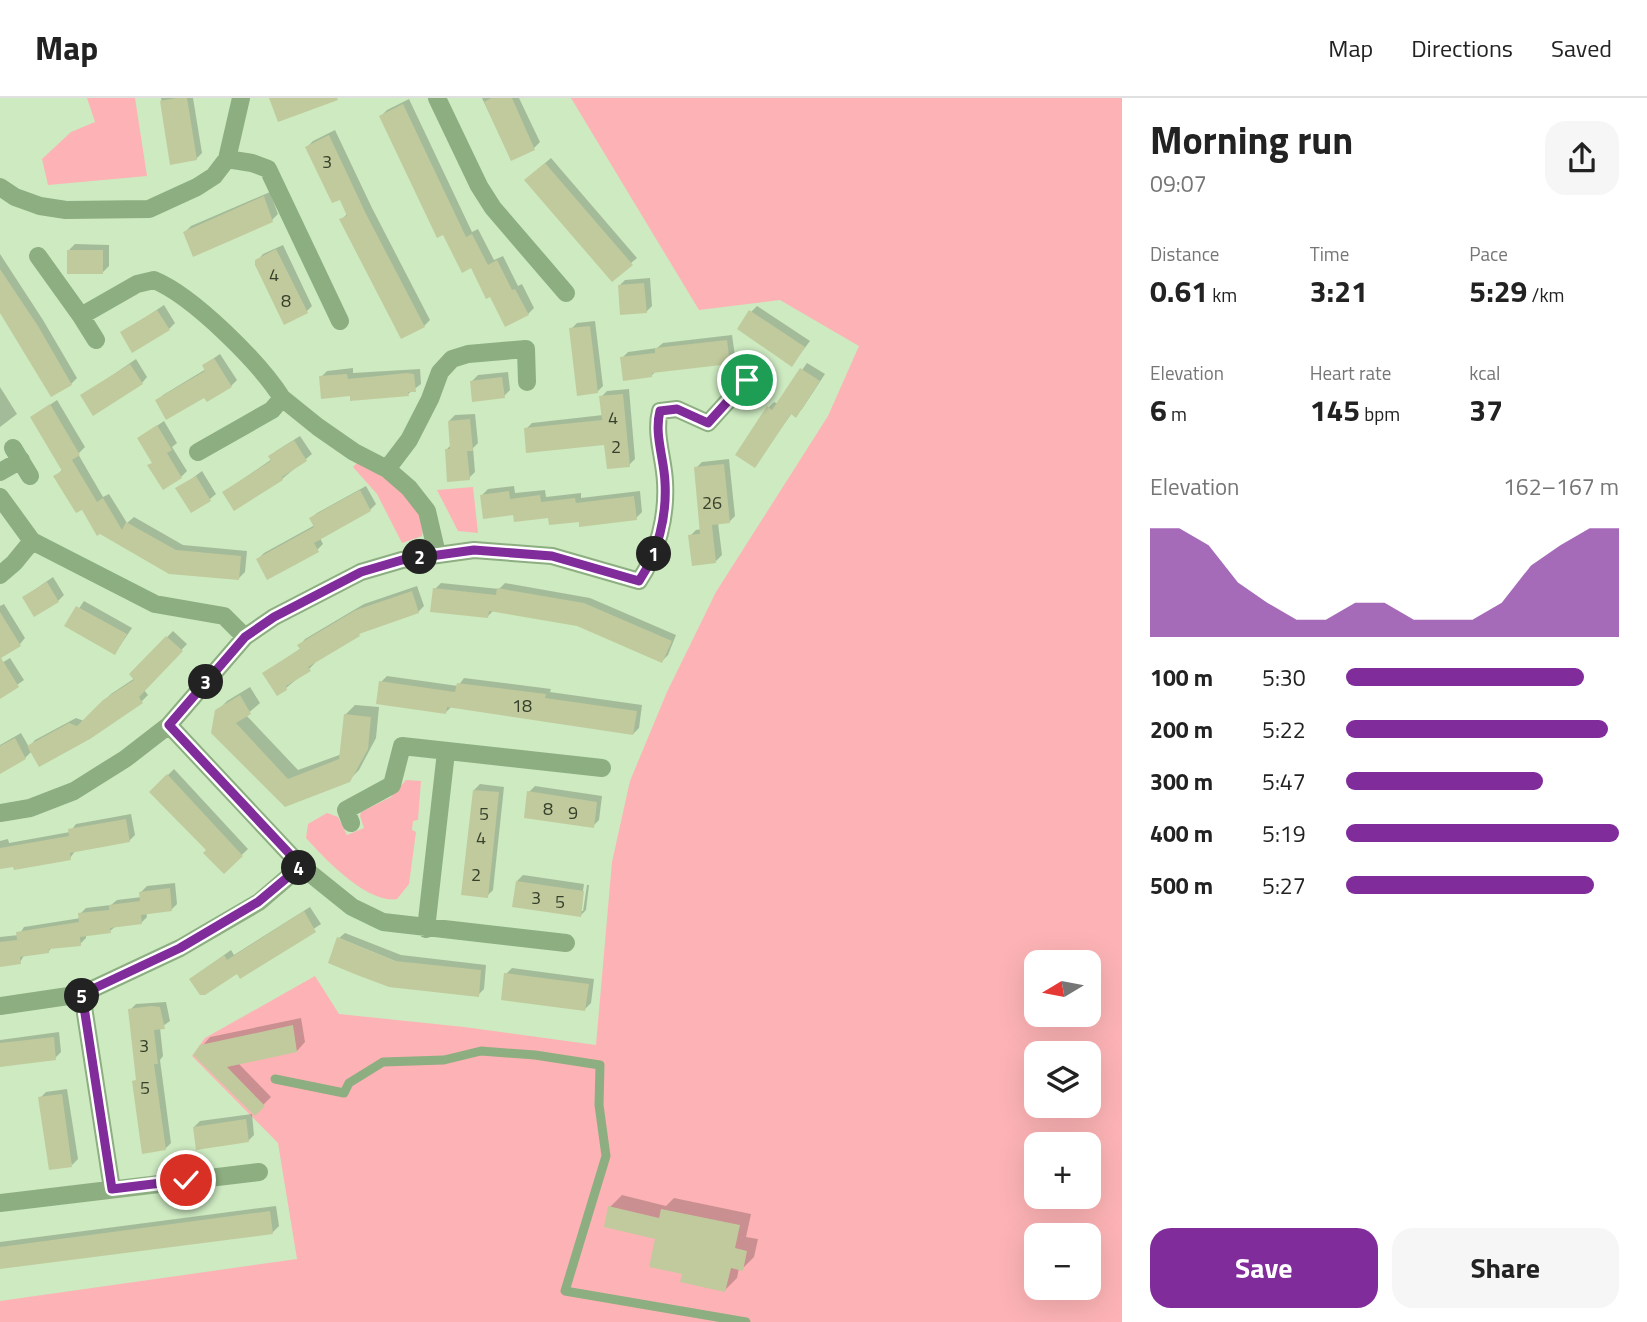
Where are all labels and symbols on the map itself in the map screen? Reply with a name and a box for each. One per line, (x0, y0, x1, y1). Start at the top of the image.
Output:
house number: 3 (322, 148, 332, 175)
house number: 4 (269, 261, 279, 288)
house number: 8 (281, 287, 291, 314)
pin (717, 350, 777, 410)
house number: 4 (608, 404, 618, 431)
house number: 2 (611, 433, 621, 460)
house number: 26 (702, 489, 722, 516)
pin: 1 (636, 536, 672, 572)
pin: 2 (402, 540, 438, 574)
pin: 3 (188, 664, 224, 700)
house number: 18 (512, 692, 532, 719)
house number: 8 (543, 795, 553, 822)
house number: 9 (568, 799, 578, 826)
house number: 5 (479, 800, 489, 827)
house number: 4 (476, 824, 486, 851)
pin: 4 (282, 850, 316, 886)
house number: 2 (471, 861, 481, 888)
house number: 3 (531, 884, 541, 911)
house number: 5 (555, 888, 565, 915)
north arrow (1024, 950, 1101, 1027)
pin: 5 (64, 978, 100, 1014)
house number: 3 (139, 1032, 149, 1059)
house number: 5 (140, 1074, 150, 1101)
pin (156, 1150, 216, 1210)

